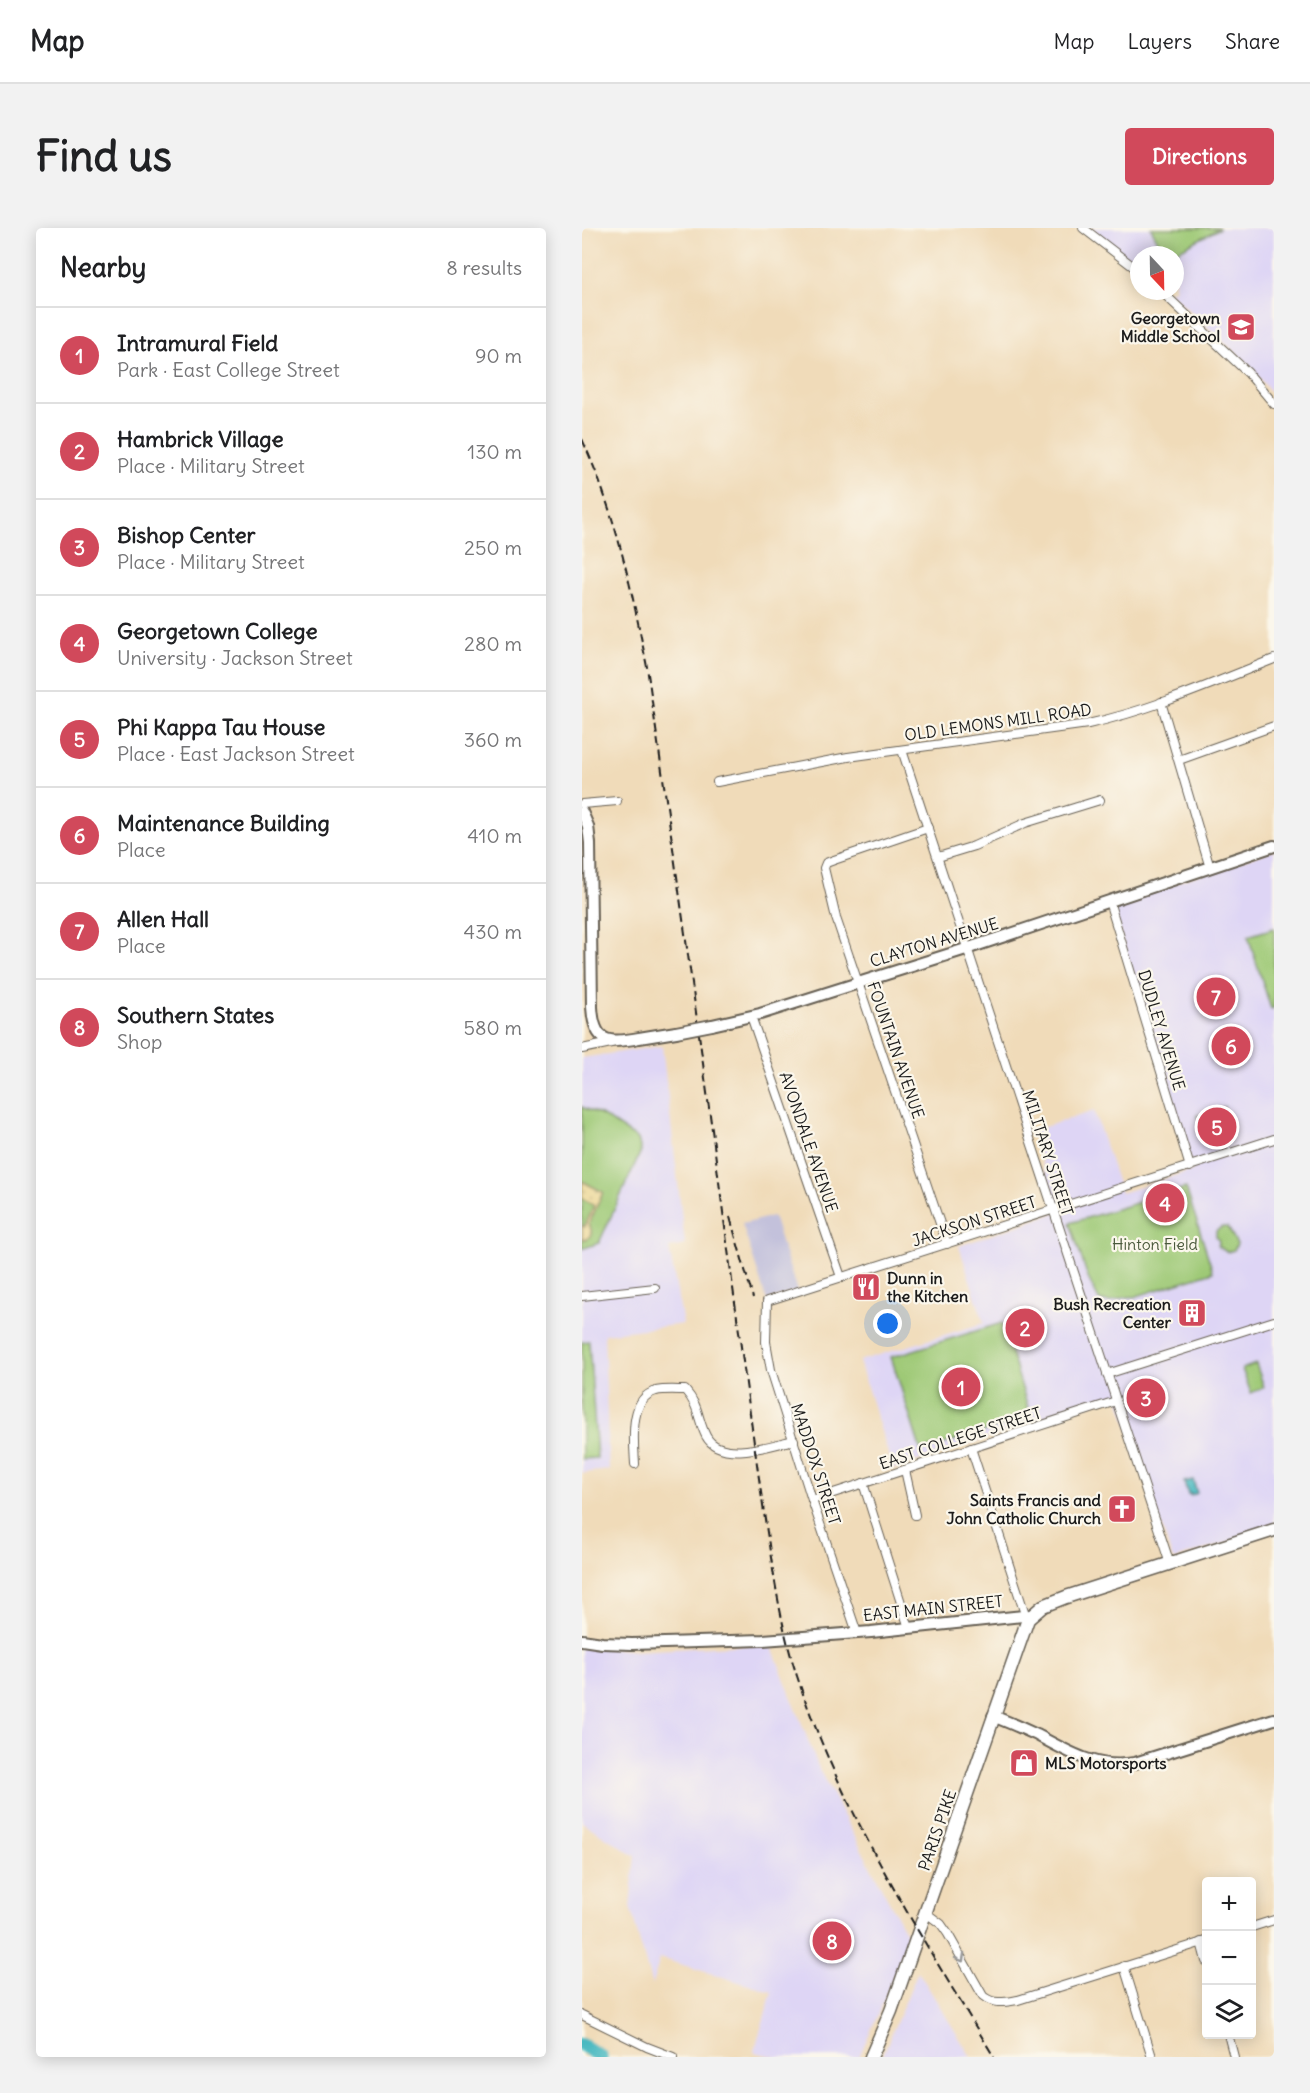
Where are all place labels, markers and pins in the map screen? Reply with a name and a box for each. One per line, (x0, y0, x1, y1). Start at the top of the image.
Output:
place label: Georgetown Middle School (1121, 308, 1220, 346)
school or university icon: Georgetown Middle School (1225, 311, 1257, 343)
pin: 7 (1196, 974, 1236, 1020)
pin: 6 (1212, 1024, 1250, 1068)
pin: 5 (1198, 1104, 1236, 1150)
pin: 4 (1146, 1180, 1184, 1226)
place label: Dunn in the Kitchen (887, 1268, 968, 1306)
restaurant icon: Dunn in the Kitchen (850, 1271, 882, 1303)
place label: Bush Recreation Center (1053, 1294, 1171, 1332)
building icon: Bush Recreation Center (1176, 1297, 1208, 1329)
pin: 2 (1006, 1306, 1044, 1350)
pin: 1 (942, 1364, 980, 1410)
pin: 3 (1126, 1376, 1166, 1420)
place label: Saints Francis and John Catholic Church (947, 1490, 1102, 1528)
church icon: Saints Francis and John Catholic Church (1106, 1493, 1138, 1525)
shop icon: MLS Motorsports (1008, 1747, 1040, 1779)
place label: MLS Motorsports (1045, 1753, 1167, 1774)
pin: 8 (812, 1918, 852, 1964)

